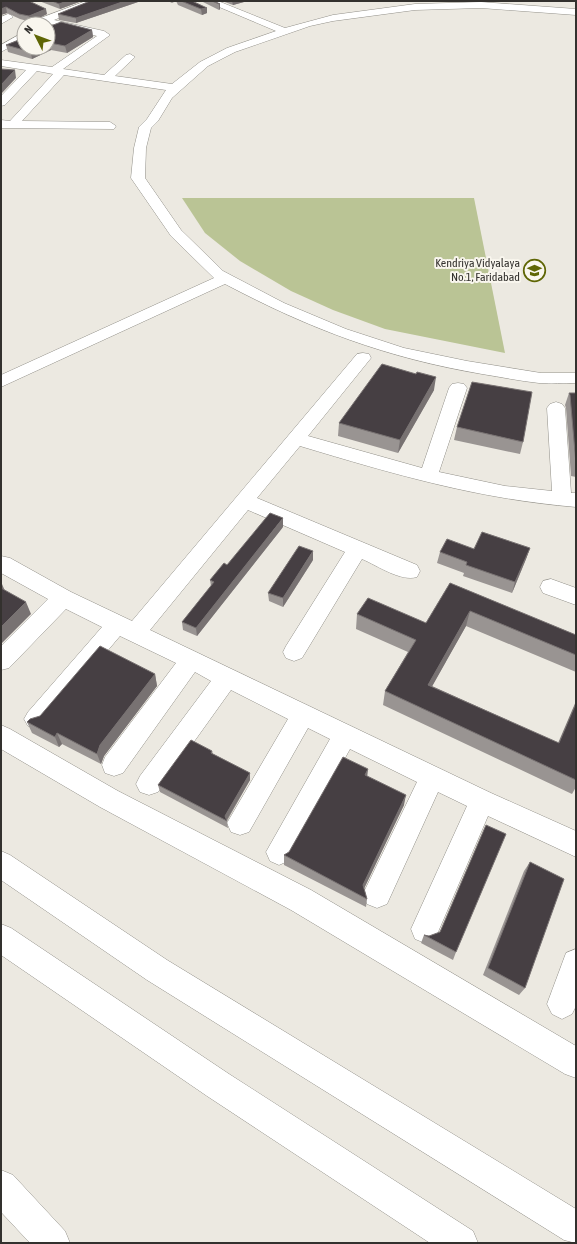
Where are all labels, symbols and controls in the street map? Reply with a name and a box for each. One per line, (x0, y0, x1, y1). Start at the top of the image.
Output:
north arrow (16, 16, 56, 56)
text: N (22, 23, 35, 36)
place label: Kendriya Vidyalaya No.1, Faridabad (435, 256, 520, 284)
school or university icon: Kendriya Vidyalaya No.1, Faridabad (522, 257, 548, 283)

